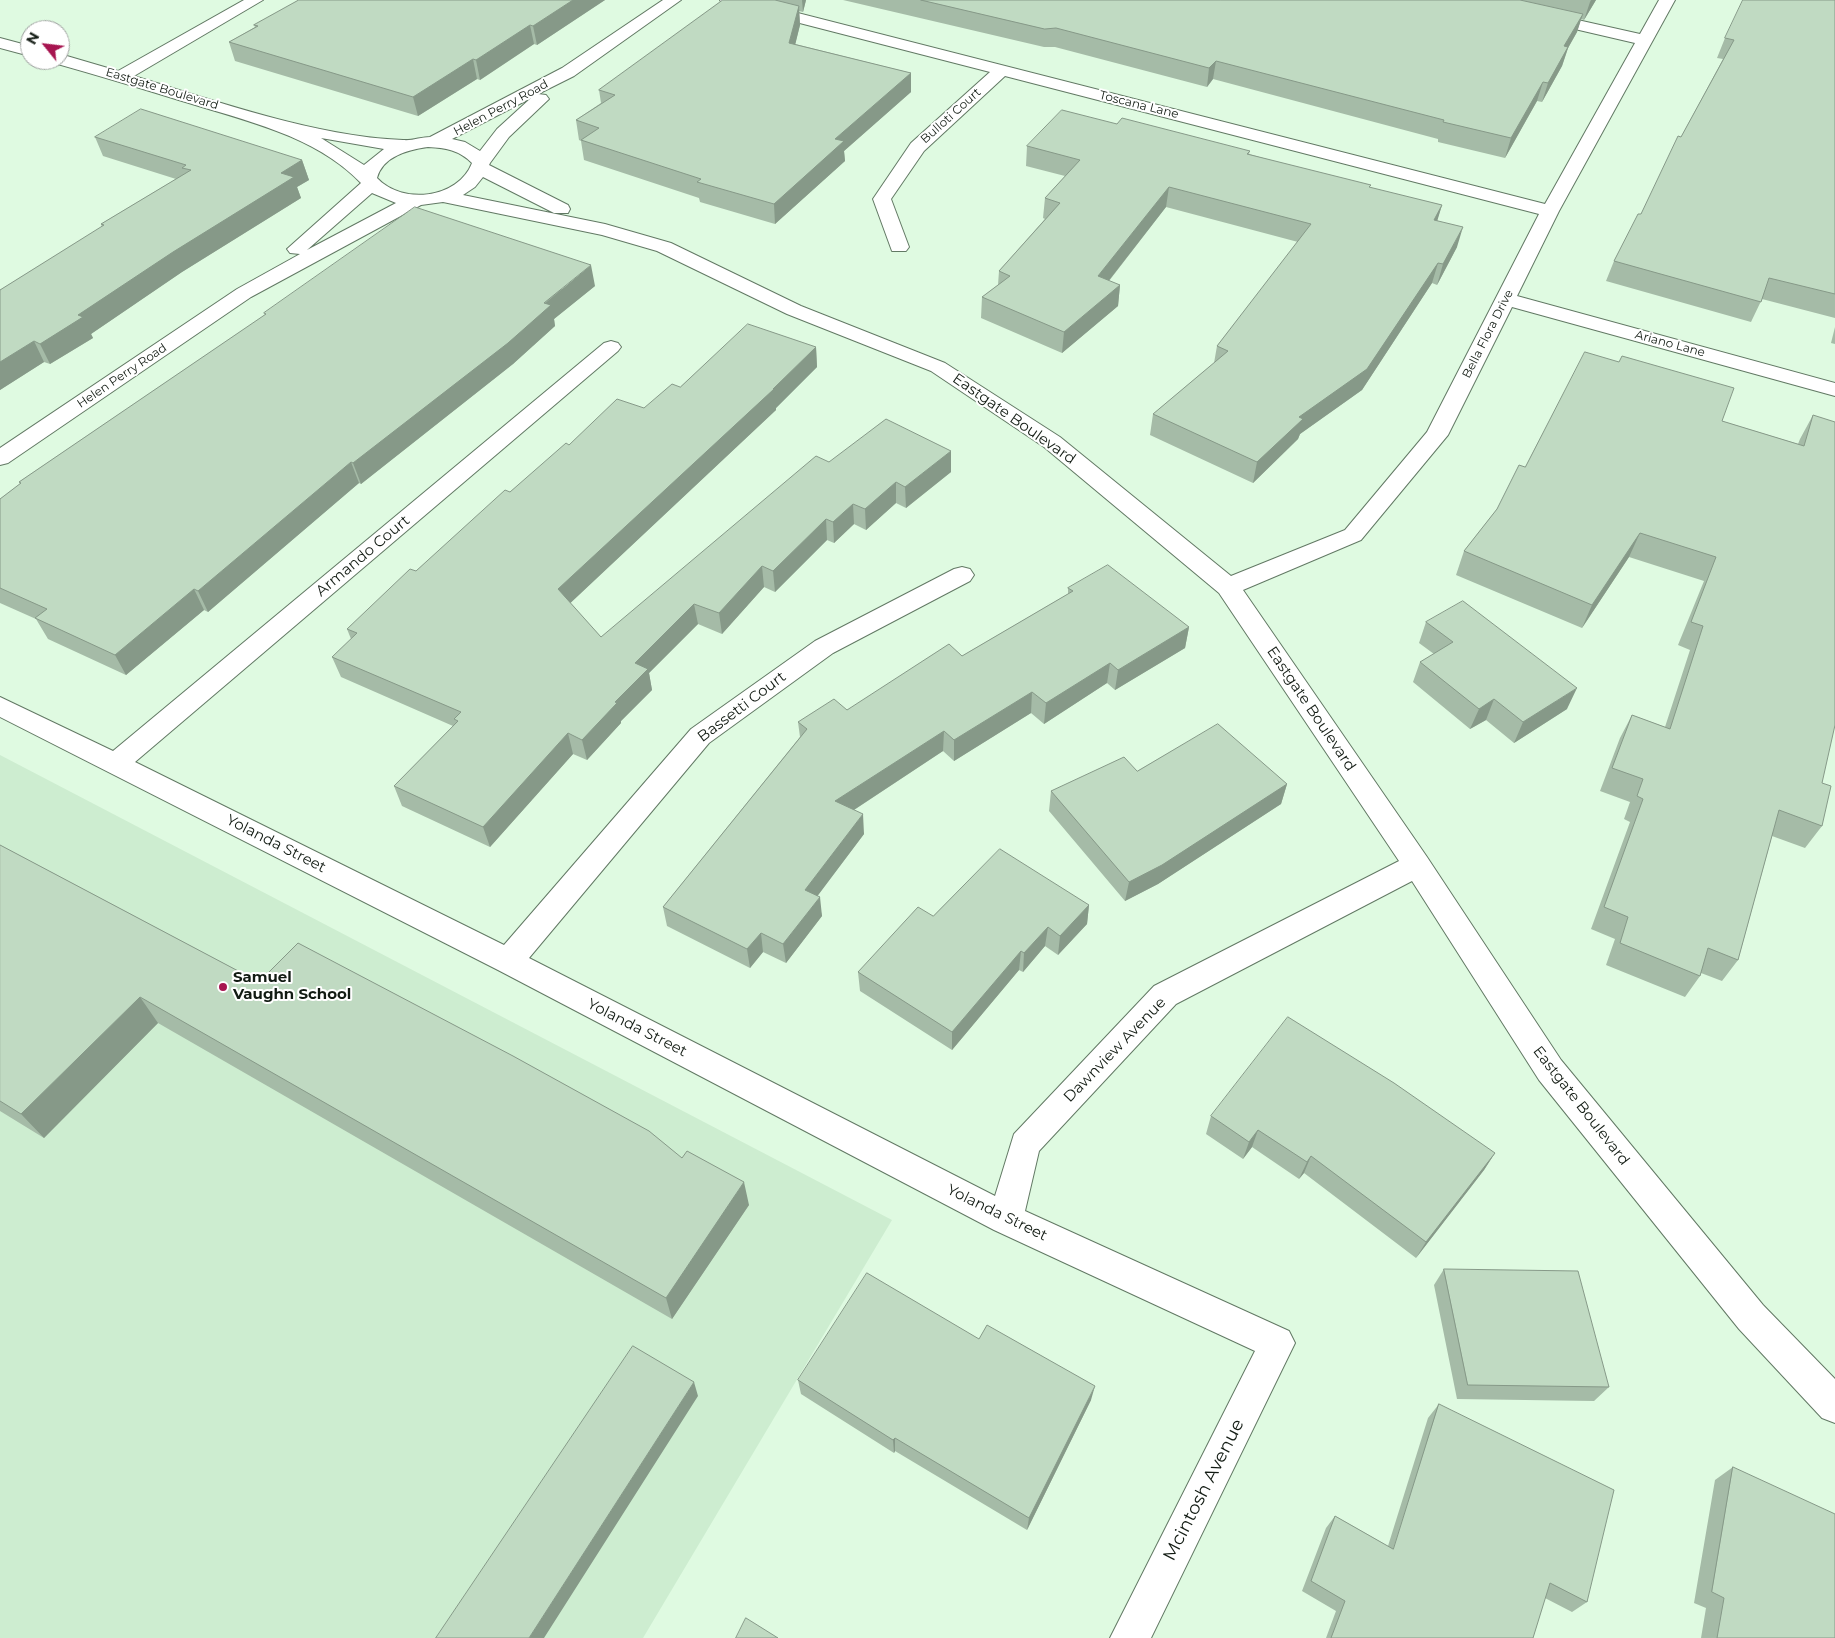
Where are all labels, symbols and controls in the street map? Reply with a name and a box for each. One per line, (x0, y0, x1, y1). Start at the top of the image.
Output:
north arrow (20, 20, 70, 70)
text: N (22, 29, 43, 48)
street label: Eastgate Boulevard (104, 65, 220, 113)
street label: Helen Perry Road (451, 77, 551, 139)
street label: Bulloti Court (918, 85, 984, 147)
street label: Toscana Lane (1098, 88, 1180, 122)
street label: Bella Flora Drive (1459, 287, 1517, 381)
street label: Ariano Lane (1633, 328, 1707, 360)
street label: Helen Perry Road (74, 341, 170, 411)
street label: Eastgate Boulevard (949, 370, 1079, 468)
street label: Armando Court (312, 511, 414, 601)
street label: Eastgate Boulevard (1263, 643, 1359, 775)
street label: Bassetti Court (694, 668, 790, 746)
street label: Yolanda Street (223, 811, 329, 877)
place label: Samuel Vaughn School (233, 969, 351, 1004)
marker: Samuel Vaughn School (217, 981, 229, 993)
street label: Dawnview Avenue (1060, 994, 1170, 1106)
street label: Yolanda Street (584, 995, 690, 1061)
street label: Eastgate Boulevard (1529, 1043, 1633, 1169)
street label: Yolanda Street (944, 1181, 1050, 1245)
street label: Mcintosh Avenue (1159, 1416, 1249, 1564)

